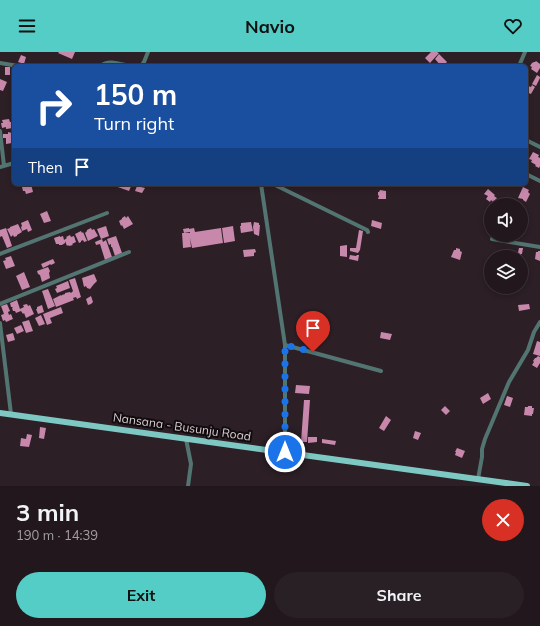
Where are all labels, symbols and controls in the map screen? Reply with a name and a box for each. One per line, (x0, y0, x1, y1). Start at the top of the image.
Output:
icon: menu (16, 15, 38, 37)
text: Navio (245, 15, 295, 38)
icon: heart (502, 15, 524, 37)
text: 150 m (94, 77, 177, 112)
icon: right (28, 80, 80, 132)
text: Turn right (94, 112, 174, 135)
icon: arrive (71, 156, 93, 178)
text: Then (28, 158, 63, 177)
map controls (484, 198, 528, 294)
button: sound (484, 198, 528, 242)
button: layers (484, 250, 528, 294)
pin (296, 311, 330, 352)
icon: arrive (302, 317, 324, 339)
street label: Nansana - Busunju Road (112, 409, 252, 444)
position arrow (264, 431, 306, 473)
text: 3 min (16, 497, 79, 527)
button: close (482, 499, 524, 541)
text: 190 m · 14:39 (16, 527, 98, 543)
button: Exit (16, 572, 266, 618)
button: Share (274, 572, 524, 618)

